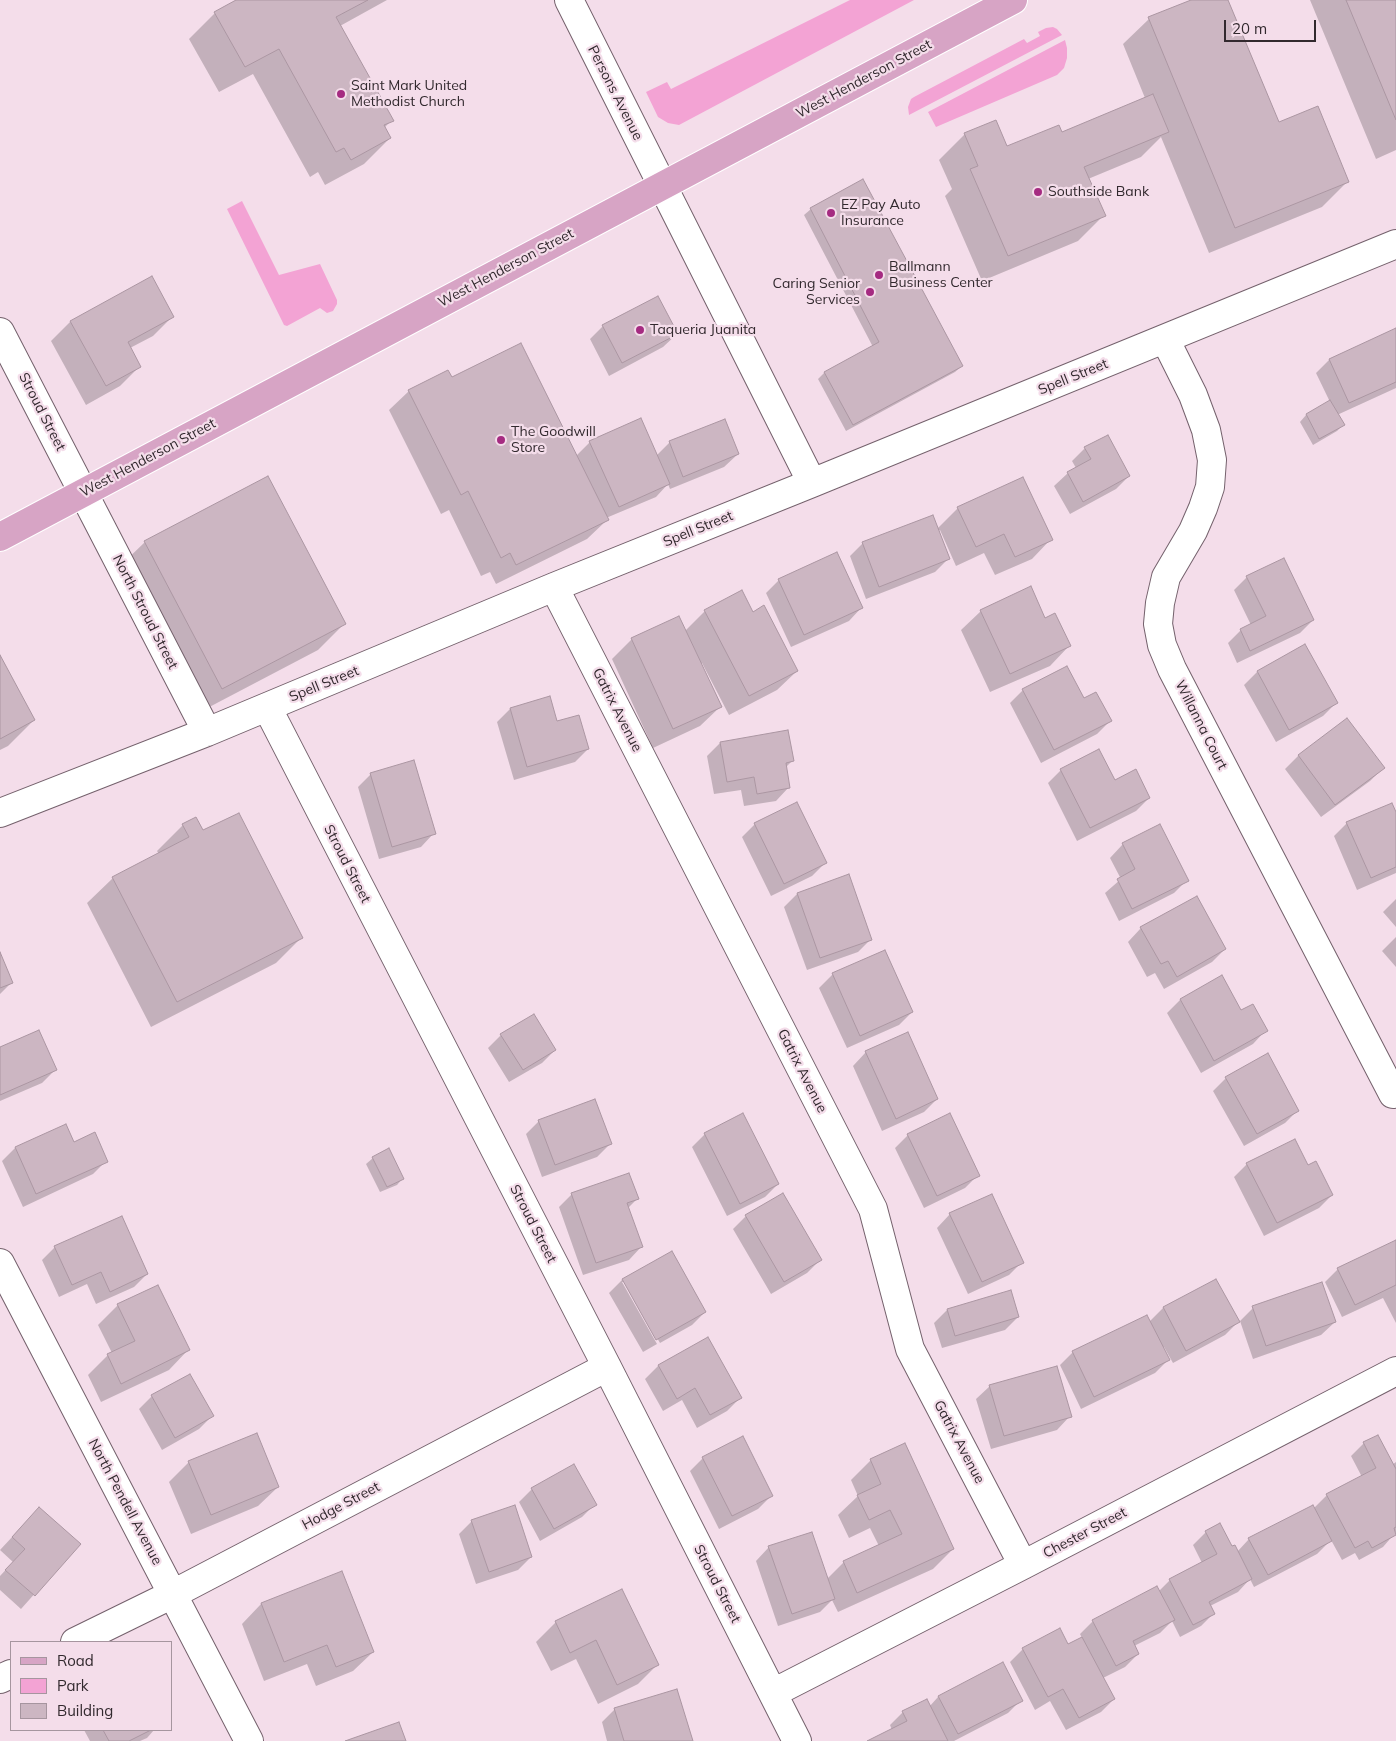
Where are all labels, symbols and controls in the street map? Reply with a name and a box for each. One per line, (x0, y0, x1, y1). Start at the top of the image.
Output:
scale bar (1226, 10, 1318, 42)
text: 20 m (1232, 19, 1267, 38)
street label: West Henderson Street (793, 36, 935, 122)
street label: Persons Avenue (584, 43, 646, 143)
place label: Saint Mark United Methodist Church (351, 78, 467, 110)
marker: Saint Mark United Methodist Church (335, 88, 347, 100)
place label: Southside Bank (1048, 184, 1149, 200)
marker: Southside Bank (1032, 186, 1044, 198)
place label: EZ Pay Auto Insurance (841, 197, 921, 230)
marker: EZ Pay Auto Insurance (825, 207, 837, 219)
street label: West Henderson Street (435, 225, 577, 311)
place label: Ballmann Business Center (889, 259, 993, 292)
marker: Ballmann Business Center (873, 269, 885, 281)
place label: Caring Senior Services (773, 276, 860, 308)
marker: Caring Senior Services (864, 286, 876, 298)
place label: Taqueria Juanita (650, 322, 756, 338)
marker: Taqueria Juanita (634, 324, 646, 336)
street label: Spell Street (1036, 355, 1110, 399)
street label: Stroud Street (15, 370, 69, 454)
street label: West Henderson Street (77, 415, 219, 501)
place label: The Goodwill Store (511, 424, 596, 457)
marker: The Goodwill Store (495, 434, 507, 446)
street label: Spell Street (661, 507, 735, 551)
street label: North Stroud Street (109, 552, 181, 672)
street label: Spell Street (287, 662, 361, 706)
street label: Gatrix Avenue (589, 665, 645, 755)
street label: Willanna Court (1171, 678, 1231, 772)
street label: Stroud Street (320, 822, 374, 906)
street label: Gatrix Avenue (774, 1026, 830, 1116)
street label: Stroud Street (506, 1182, 560, 1266)
street label: Gatrix Avenue (930, 1398, 988, 1486)
street label: North Pendell Avenue (85, 1436, 165, 1568)
street label: Hodge Street (299, 1479, 383, 1533)
street label: Chester Street (1040, 1504, 1130, 1562)
street label: Stroud Street (690, 1542, 744, 1626)
legend (10, 1641, 172, 1731)
text: Road (57, 1651, 94, 1670)
text: Park (57, 1676, 89, 1695)
text: Building (57, 1701, 113, 1720)

